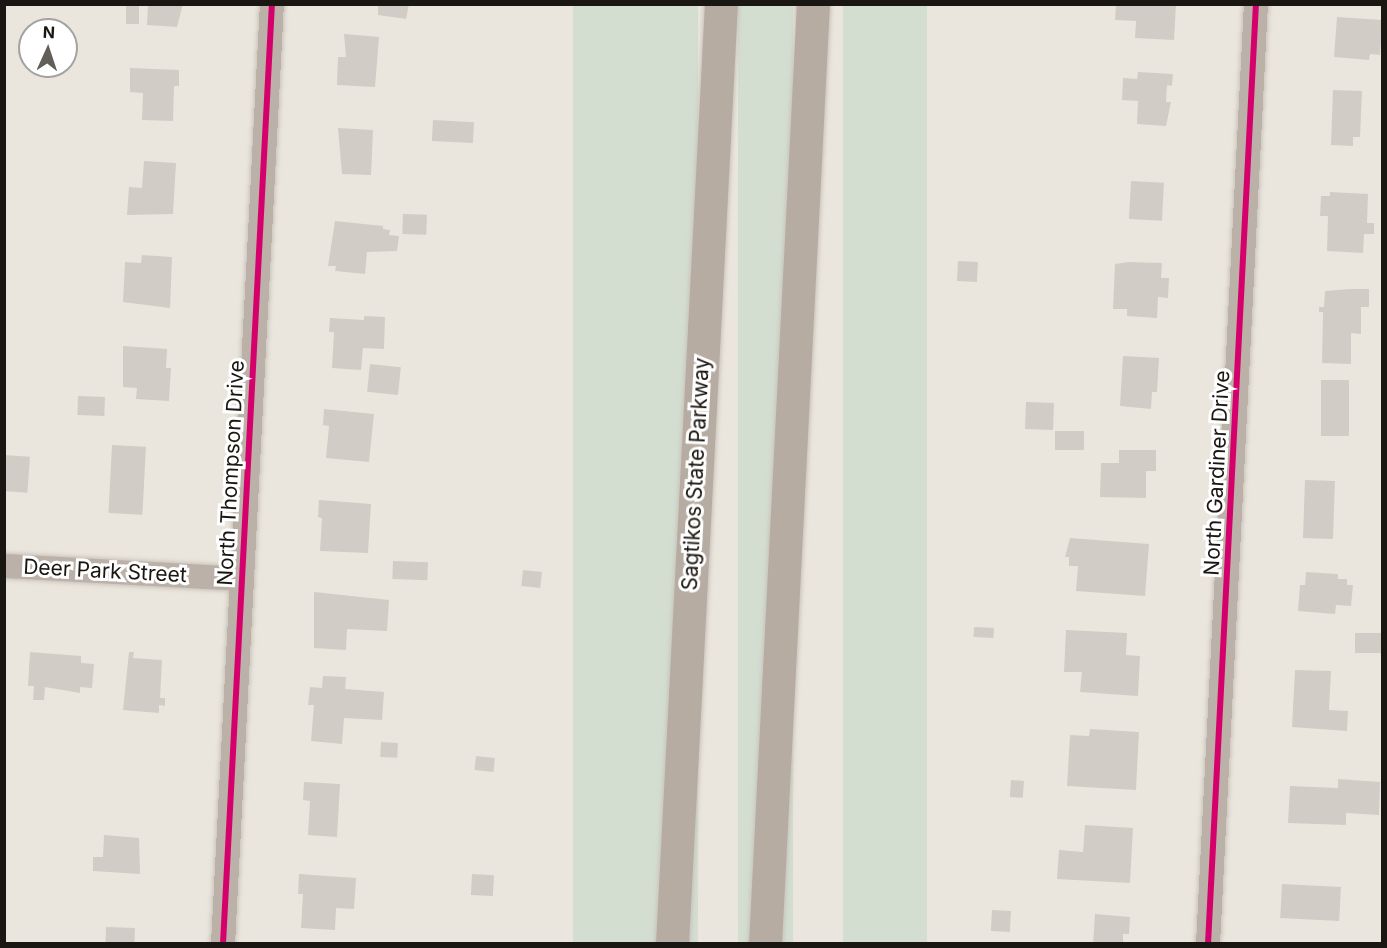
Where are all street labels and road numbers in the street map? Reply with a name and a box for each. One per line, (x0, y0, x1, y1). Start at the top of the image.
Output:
street label: Sagtikos State Parkway (677, 357, 715, 591)
street label: North Thompson Drive (213, 360, 249, 586)
street label: North Gardiner Drive (1199, 370, 1235, 576)
street label: Deer Park Street (23, 554, 187, 588)

